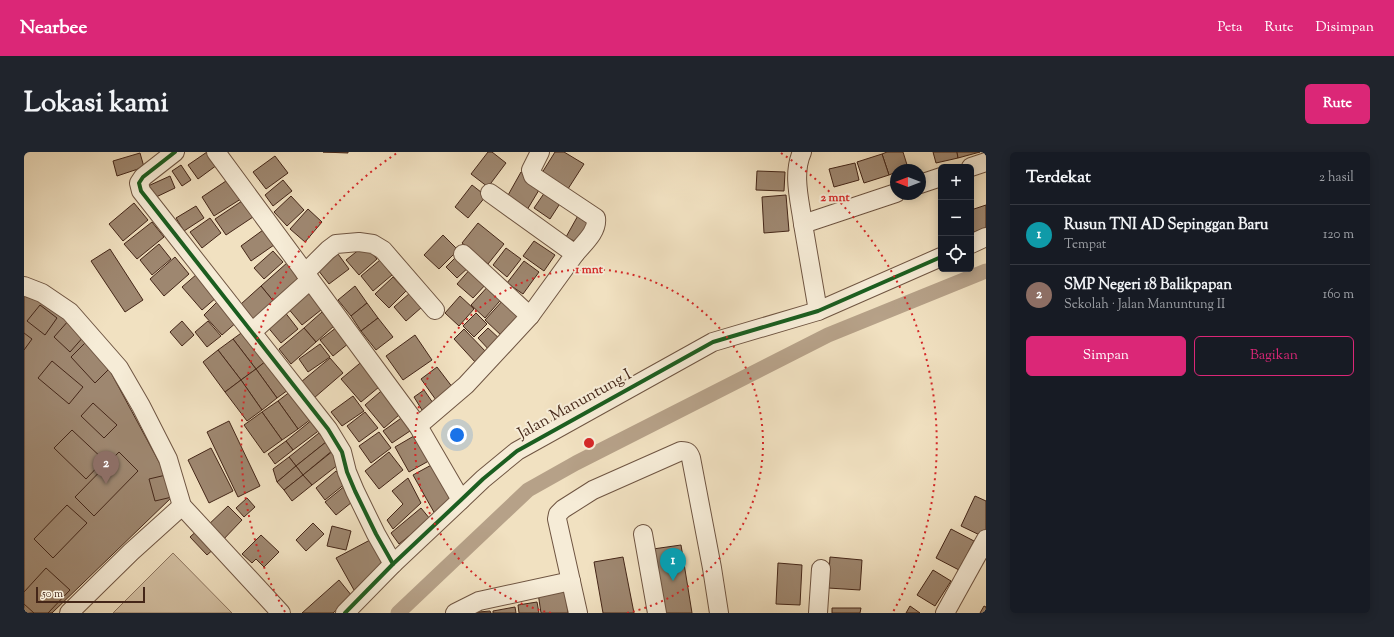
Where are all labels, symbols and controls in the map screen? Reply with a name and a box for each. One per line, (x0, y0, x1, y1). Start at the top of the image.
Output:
text: Nearbee (20, 15, 87, 42)
text: Peta (1217, 18, 1242, 38)
text: Rute (1264, 18, 1294, 38)
text: Disimpan (1316, 18, 1374, 38)
text: Lokasi kami (24, 84, 168, 124)
button: Rute (1305, 84, 1370, 124)
north arrow (890, 164, 926, 200)
map controls (938, 164, 974, 272)
button: + (938, 164, 974, 200)
text: Terdekat (1026, 166, 1091, 190)
text: 2 hasil (1319, 169, 1354, 187)
text: 2 mnt (820, 189, 850, 207)
button: − (938, 200, 974, 236)
text: Rusun TNI AD Sepinggan Baru (1064, 215, 1269, 236)
text: 1 (1037, 226, 1041, 244)
text: 120 m (1323, 226, 1354, 244)
button: locate (938, 236, 974, 272)
text: Tempat (1064, 236, 1106, 254)
text: 1 mnt (574, 261, 604, 279)
text: SMP Negeri 18 Balikpapan (1064, 275, 1232, 296)
text: 2 (1036, 286, 1042, 304)
text: 160 m (1323, 286, 1354, 304)
text: Sekolah · Jalan Manuntung II (1064, 296, 1225, 314)
button: Simpan (1026, 336, 1186, 376)
button: Bagikan (1194, 336, 1354, 376)
street label: Jalan Manuntung I (513, 364, 636, 446)
your location (447, 425, 467, 445)
centre of rings (582, 436, 596, 450)
pin: 2 (93, 451, 119, 484)
pin: 1 (660, 548, 686, 581)
scale bar (36, 585, 145, 604)
text: 50 m (42, 586, 63, 602)

